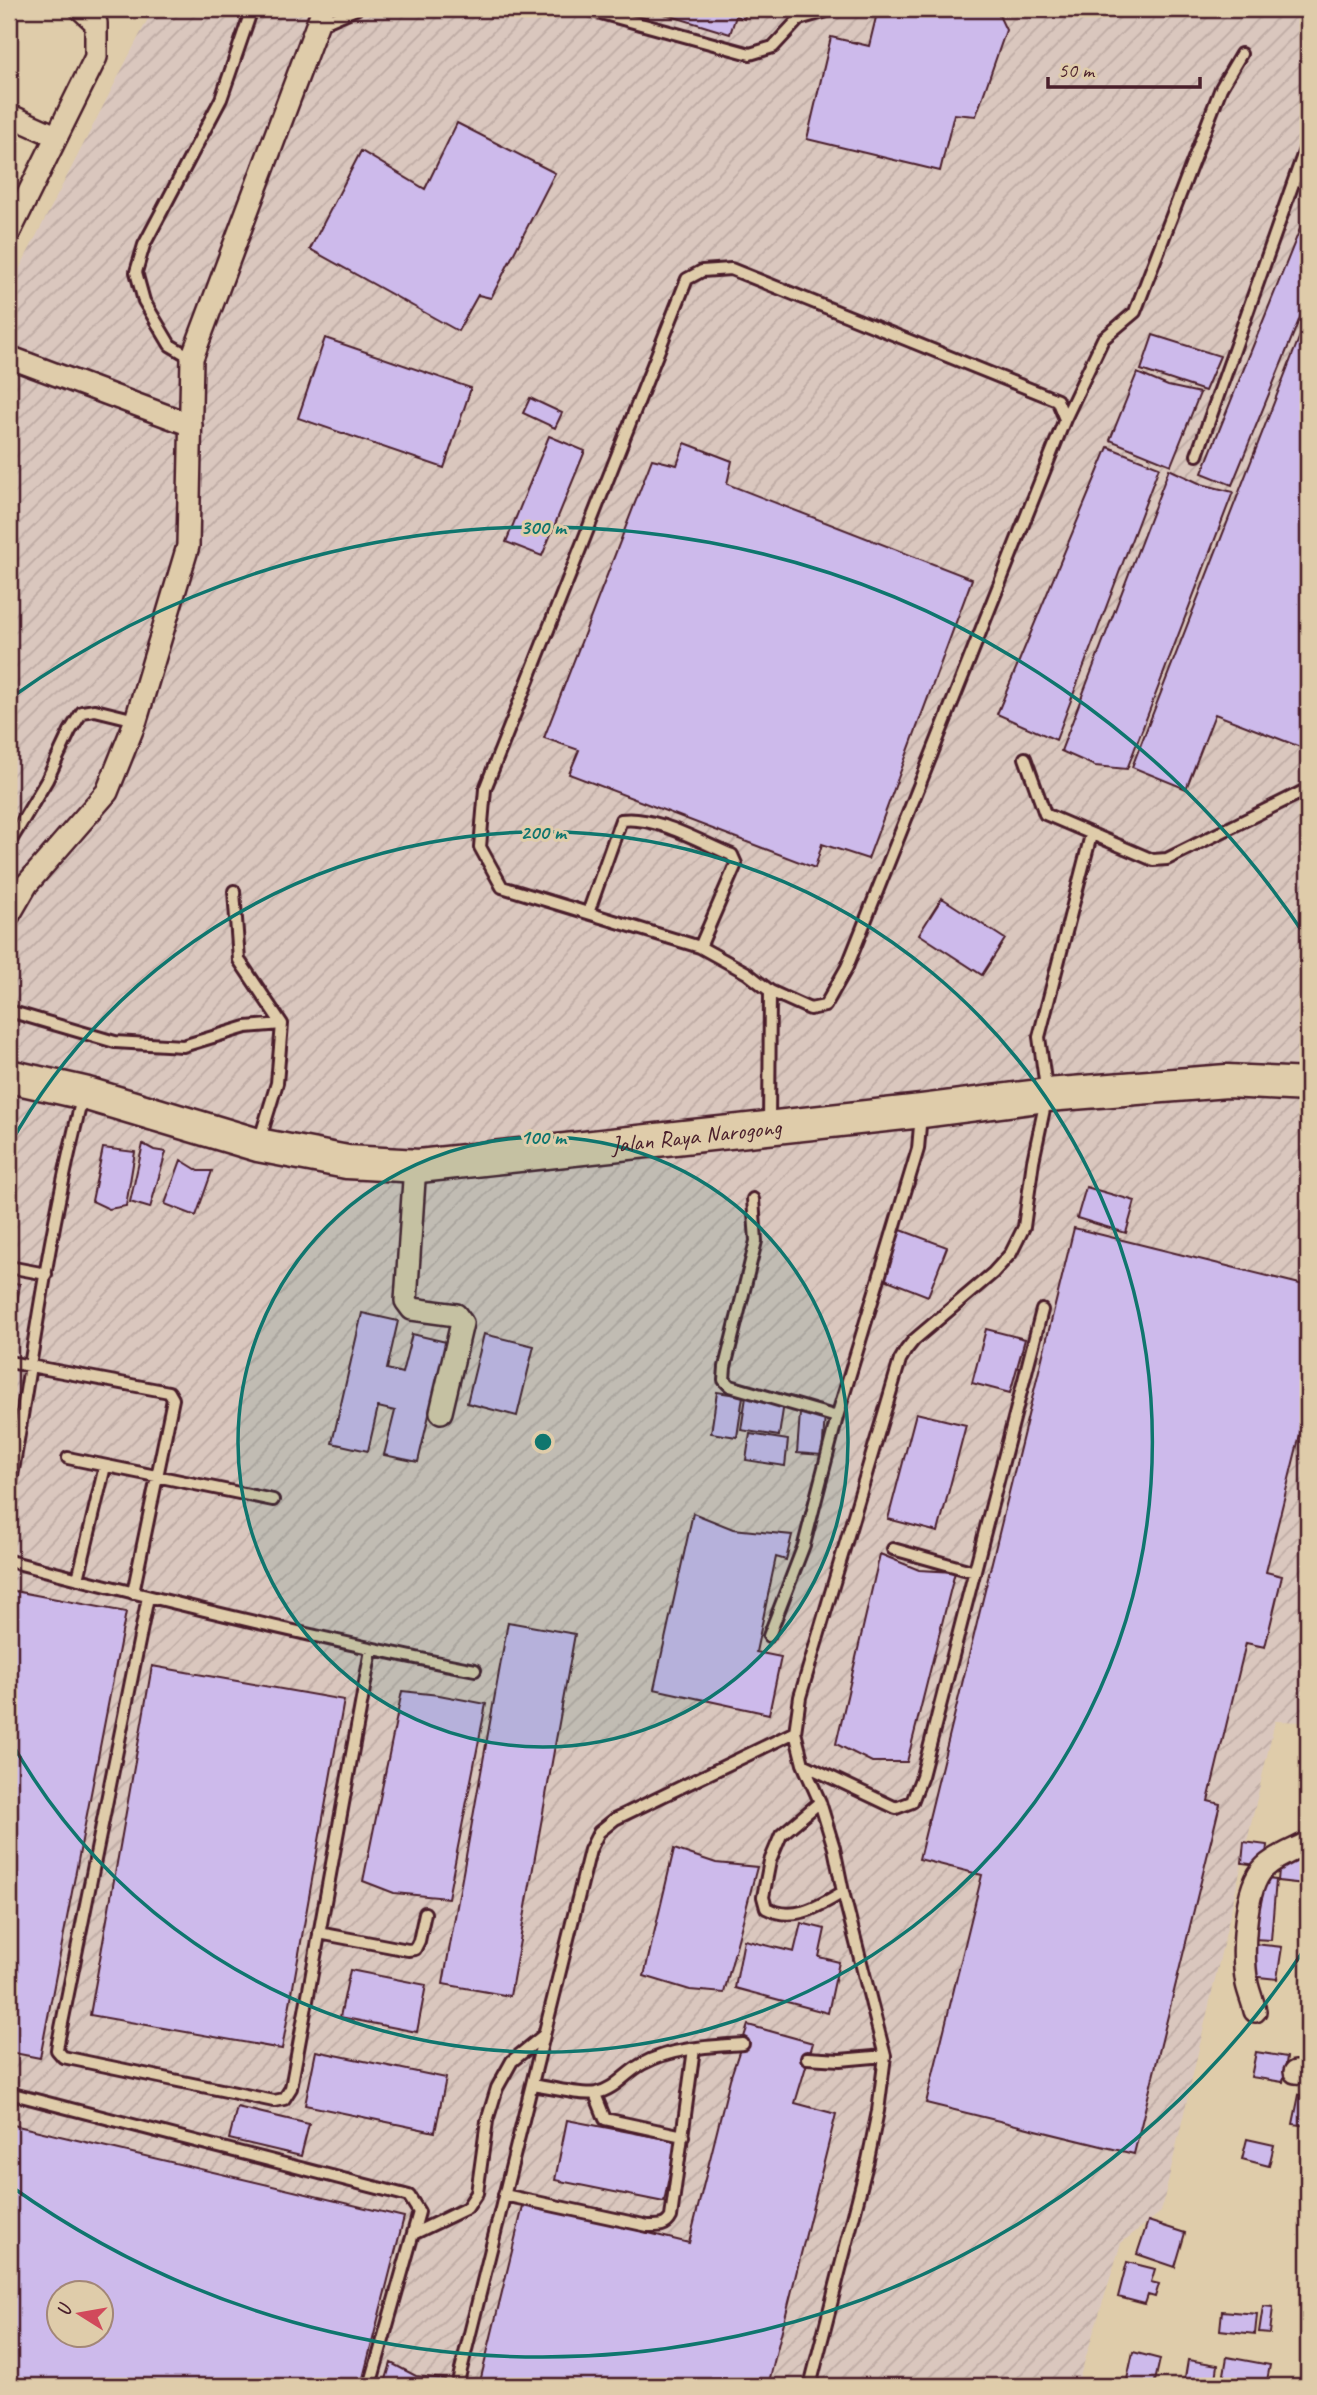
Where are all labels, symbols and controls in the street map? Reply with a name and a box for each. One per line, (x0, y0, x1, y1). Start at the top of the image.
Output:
scale bar (1048, 46, 1200, 90)
text: 50 m (1058, 57, 1096, 83)
text: 300 m (520, 514, 568, 540)
text: 200 m (520, 819, 568, 845)
street label: Jalan Raya Narogong (609, 1111, 784, 1160)
text: 100 m (520, 1124, 568, 1150)
centre of rings (531, 1430, 555, 1454)
north arrow (46, 2280, 116, 2350)
text: U (52, 2300, 78, 2318)

